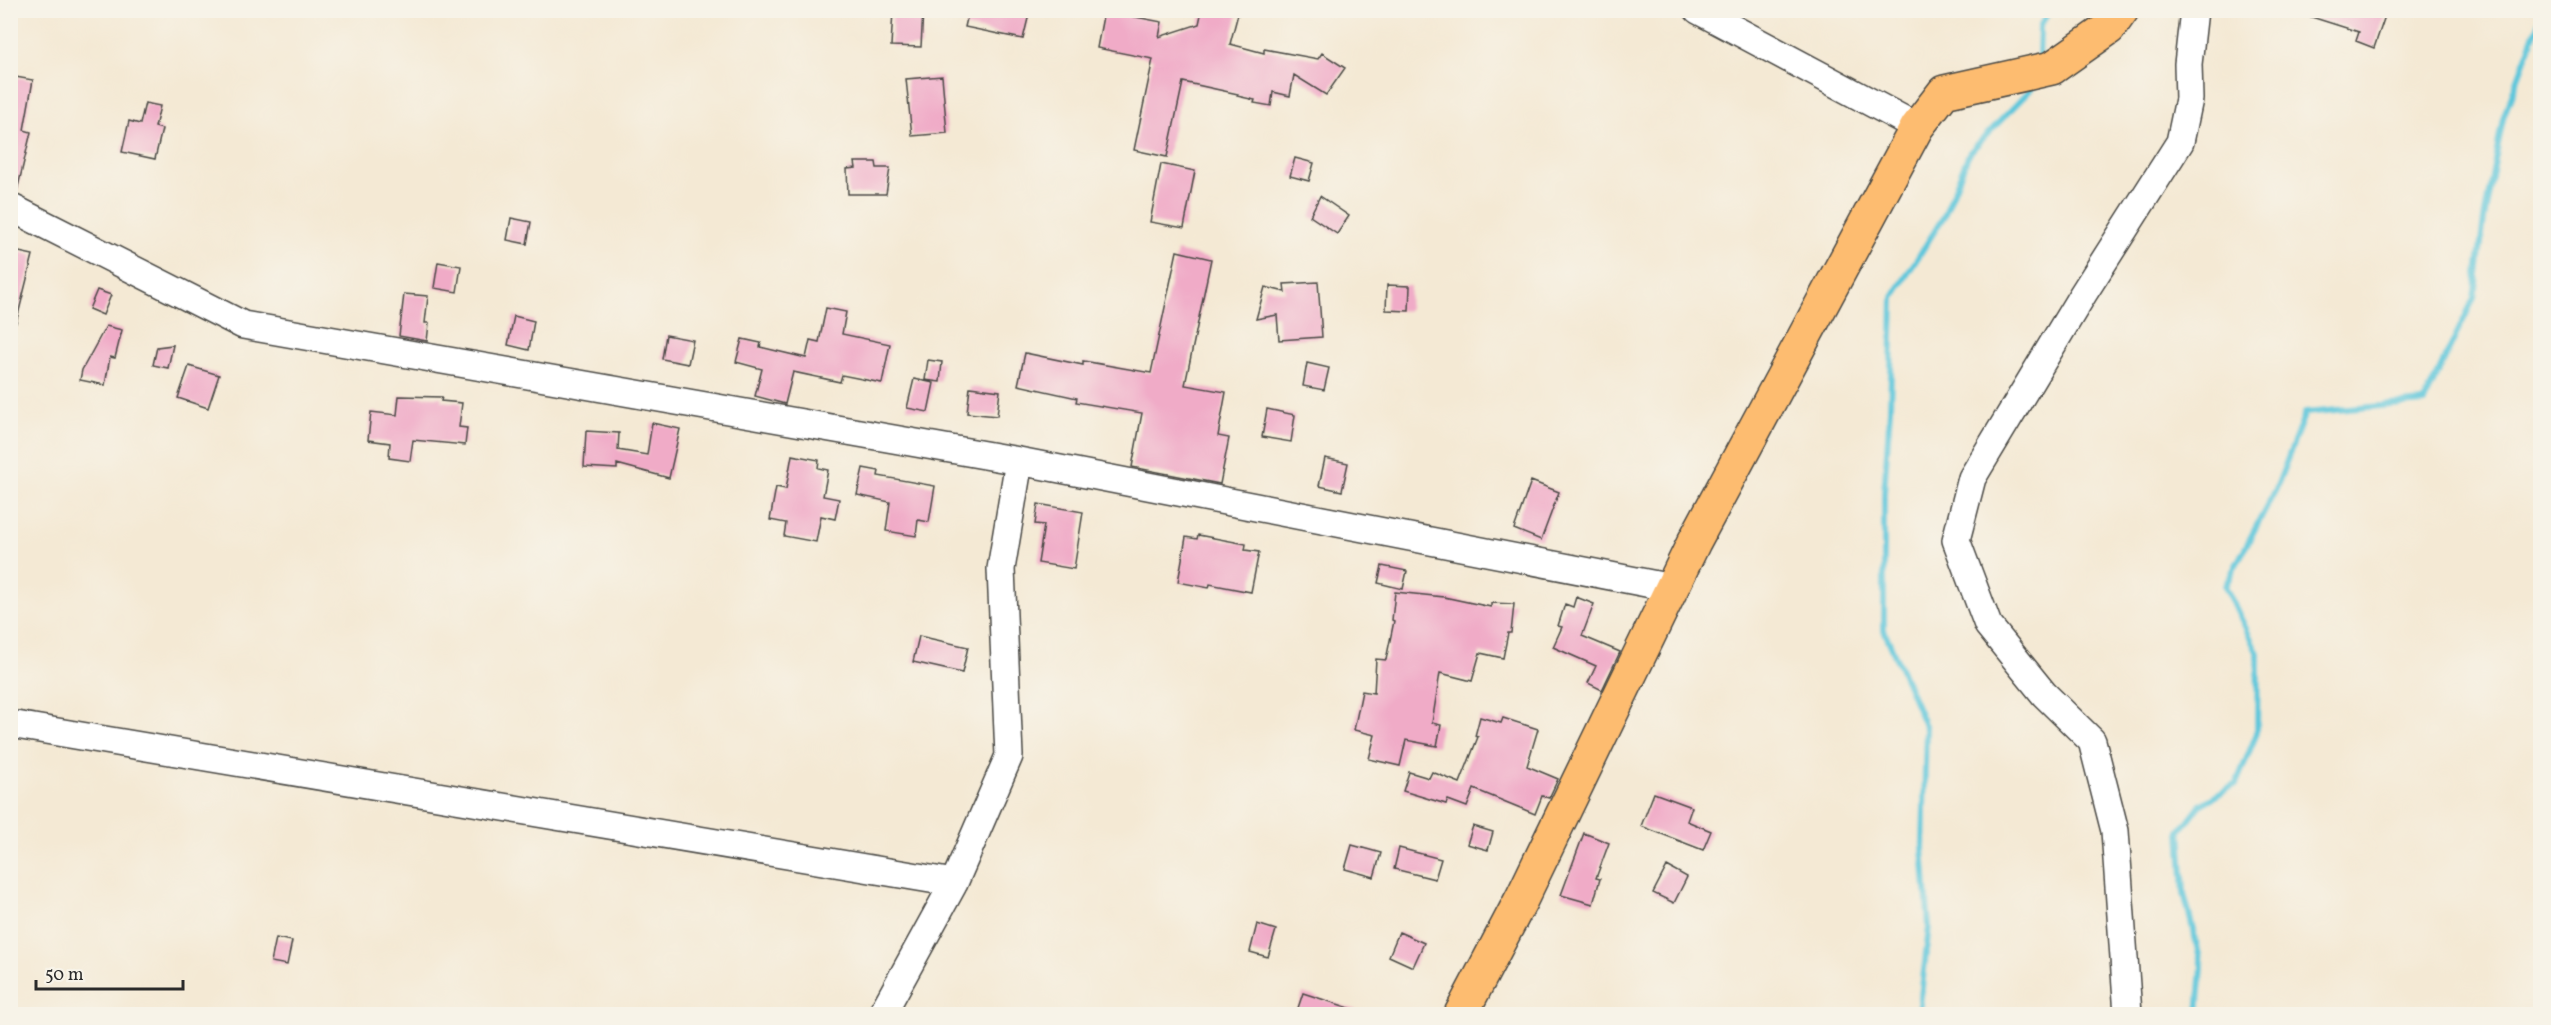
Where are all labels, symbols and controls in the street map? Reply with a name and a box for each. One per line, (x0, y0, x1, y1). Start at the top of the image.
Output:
scale bar (36, 953, 183, 991)
text: 50 m (45, 963, 84, 988)

